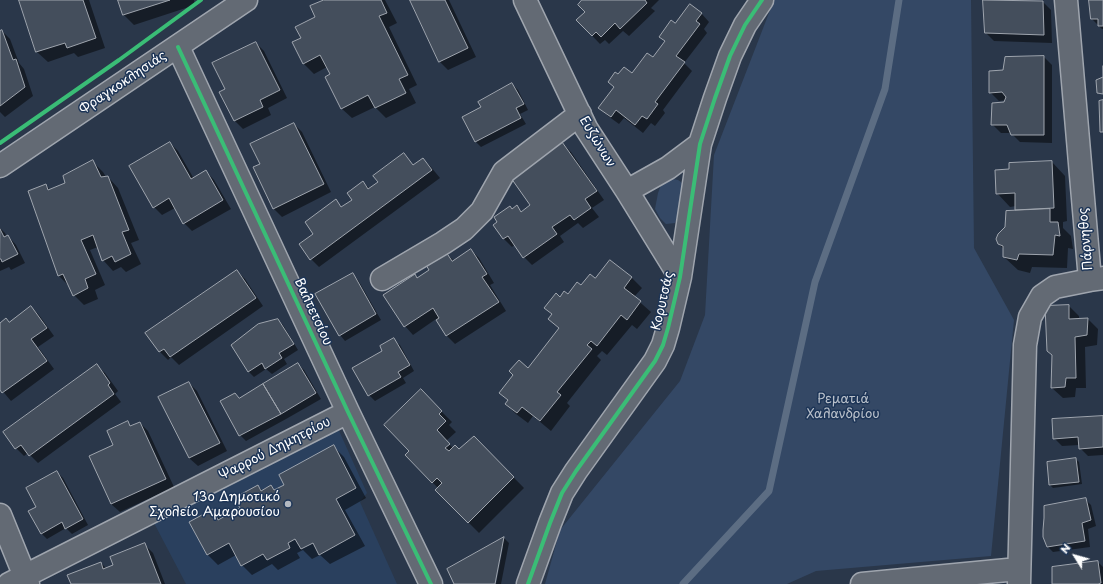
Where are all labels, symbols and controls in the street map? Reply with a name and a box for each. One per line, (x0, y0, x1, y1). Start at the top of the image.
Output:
street label: Φραγκοκλησιάς (77, 48, 169, 118)
street label: Ευζώνων (576, 114, 618, 170)
street label: Πάρνηθος (1075, 207, 1097, 271)
street label: Κορυτσάς (649, 270, 677, 332)
street label: Βαλτετσίου (291, 276, 335, 348)
park label: Ρεματιά Χαλανδρίου (806, 391, 880, 422)
street label: Ψαρρού Δημητρίου (217, 414, 333, 484)
place label: 13ο Δημοτικό Σχολείο Αμαρουσίου (149, 489, 280, 520)
marker: 13ο Δημοτικό Σχολείο Αμαρουσίου (283, 499, 293, 509)
north arrow (1055, 536, 1095, 576)
text: N (1056, 540, 1074, 557)

